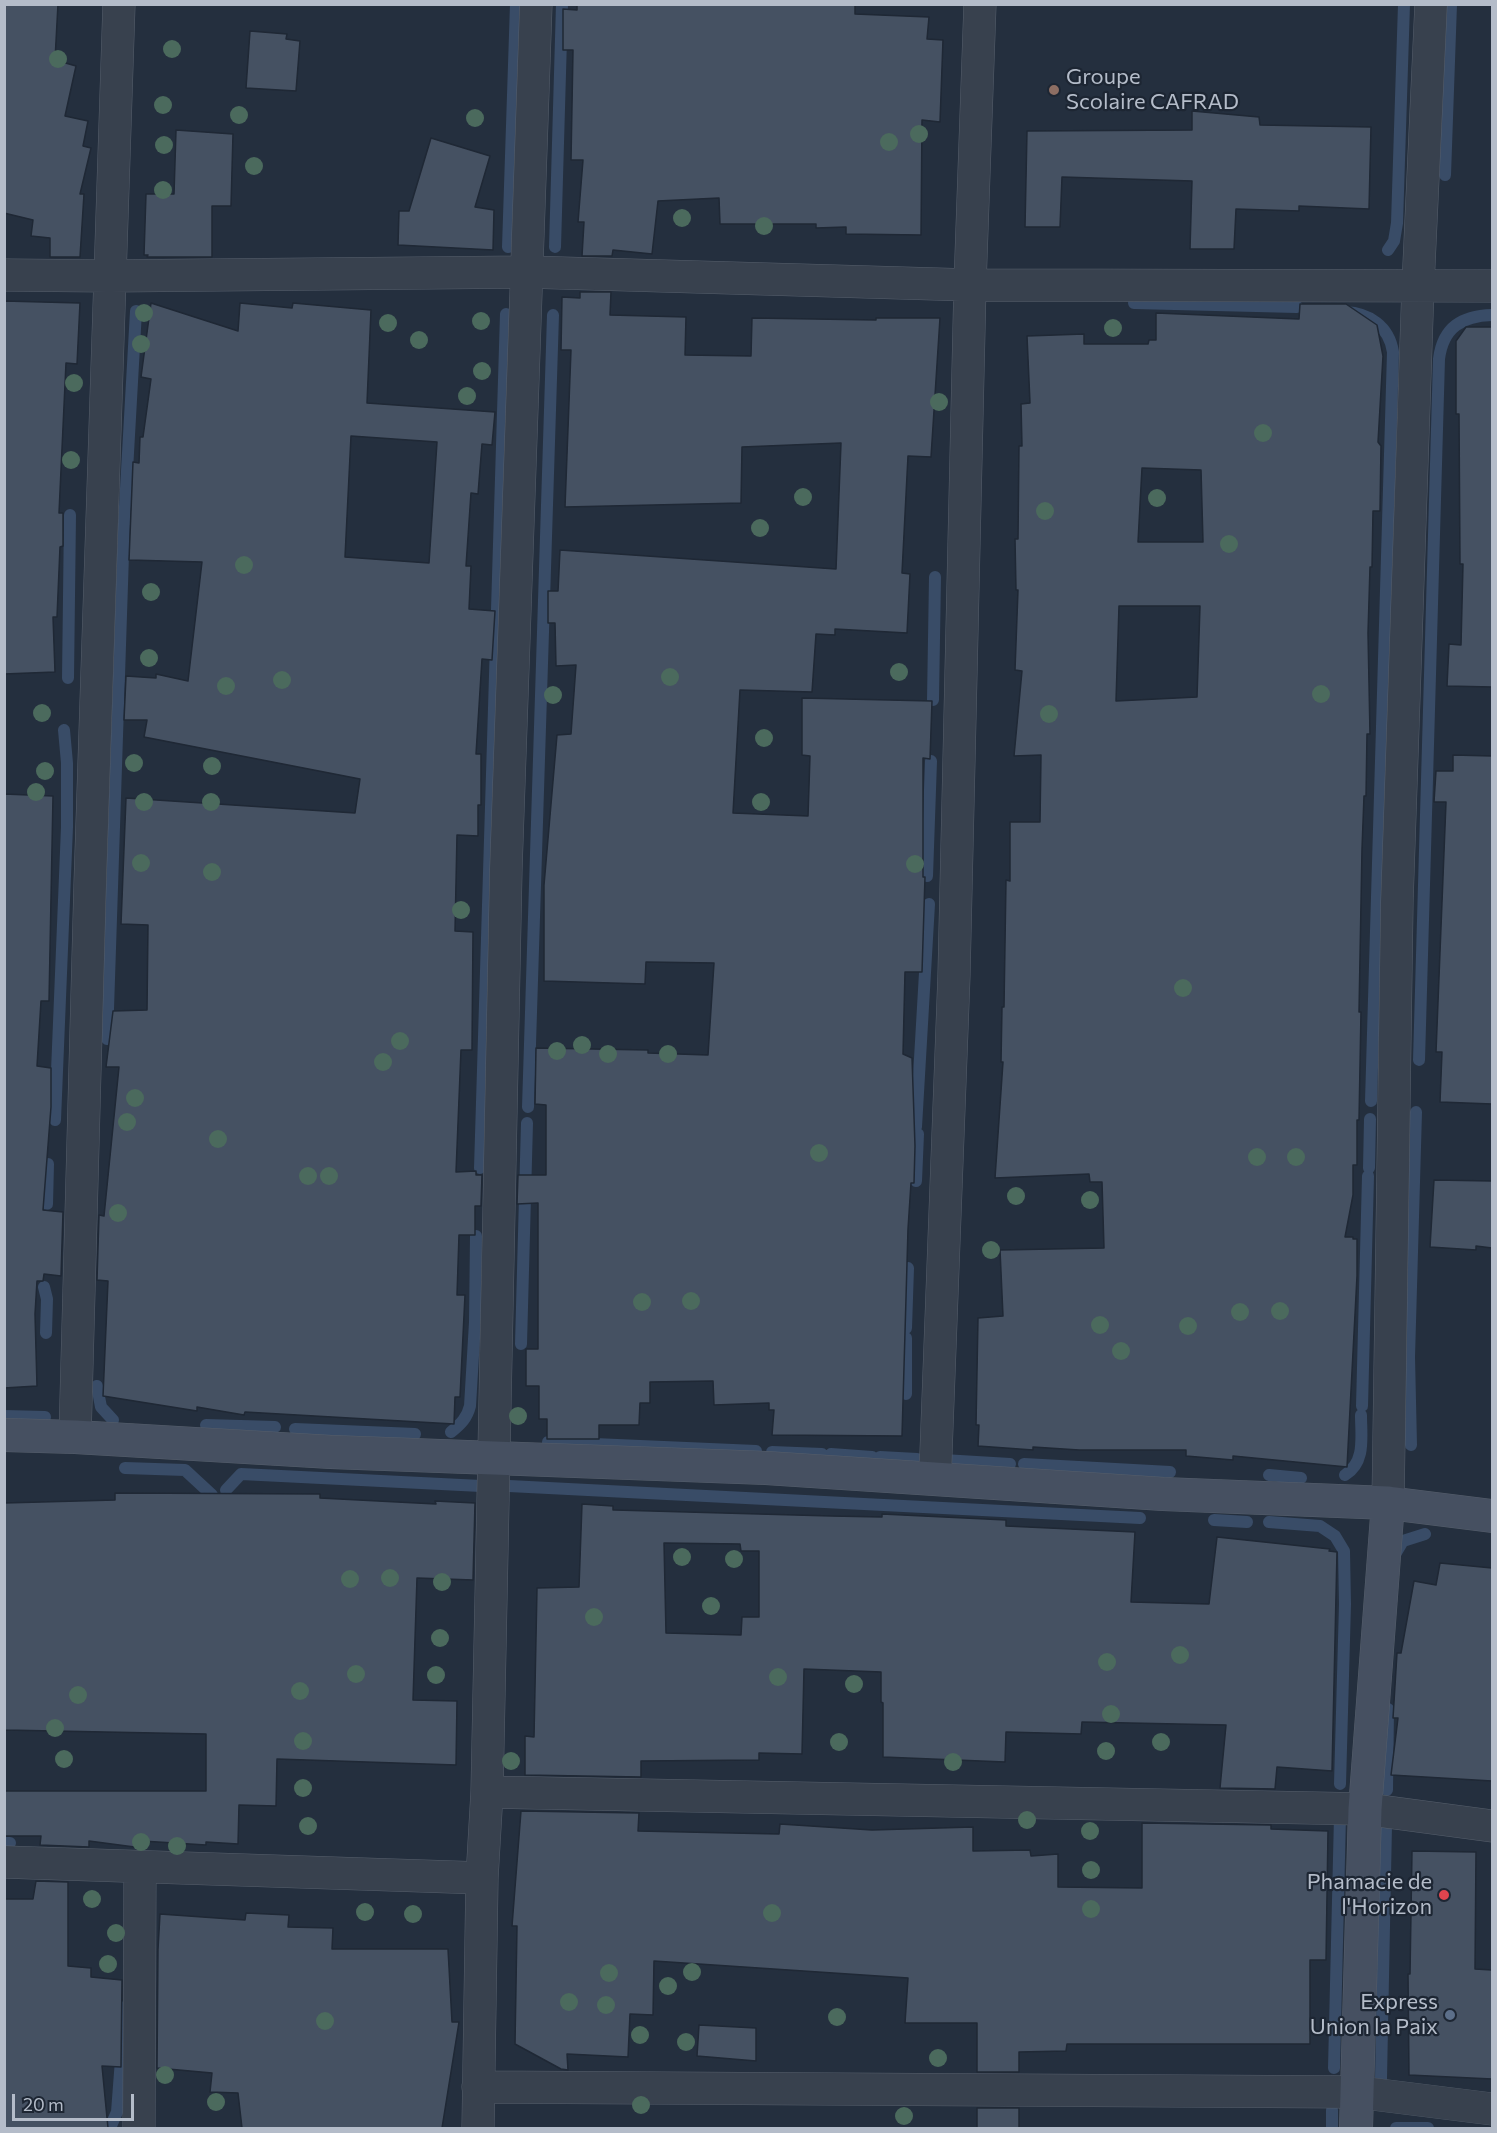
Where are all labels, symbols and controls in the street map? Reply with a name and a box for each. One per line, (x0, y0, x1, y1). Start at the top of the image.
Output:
place label: Groupe Scolaire CAFRAD (1066, 64, 1239, 116)
marker: Groupe Scolaire CAFRAD (1047, 83, 1061, 97)
place label: Phamacie de l'Horizon (1307, 1869, 1432, 1921)
marker: Phamacie de l'Horizon (1437, 1888, 1451, 1902)
place label: Express Union la Paix (1310, 1989, 1438, 2041)
marker: Express Union la Paix (1443, 2008, 1457, 2022)
scale bar (15, 2082, 136, 2120)
text: 20 m (23, 2093, 64, 2115)

